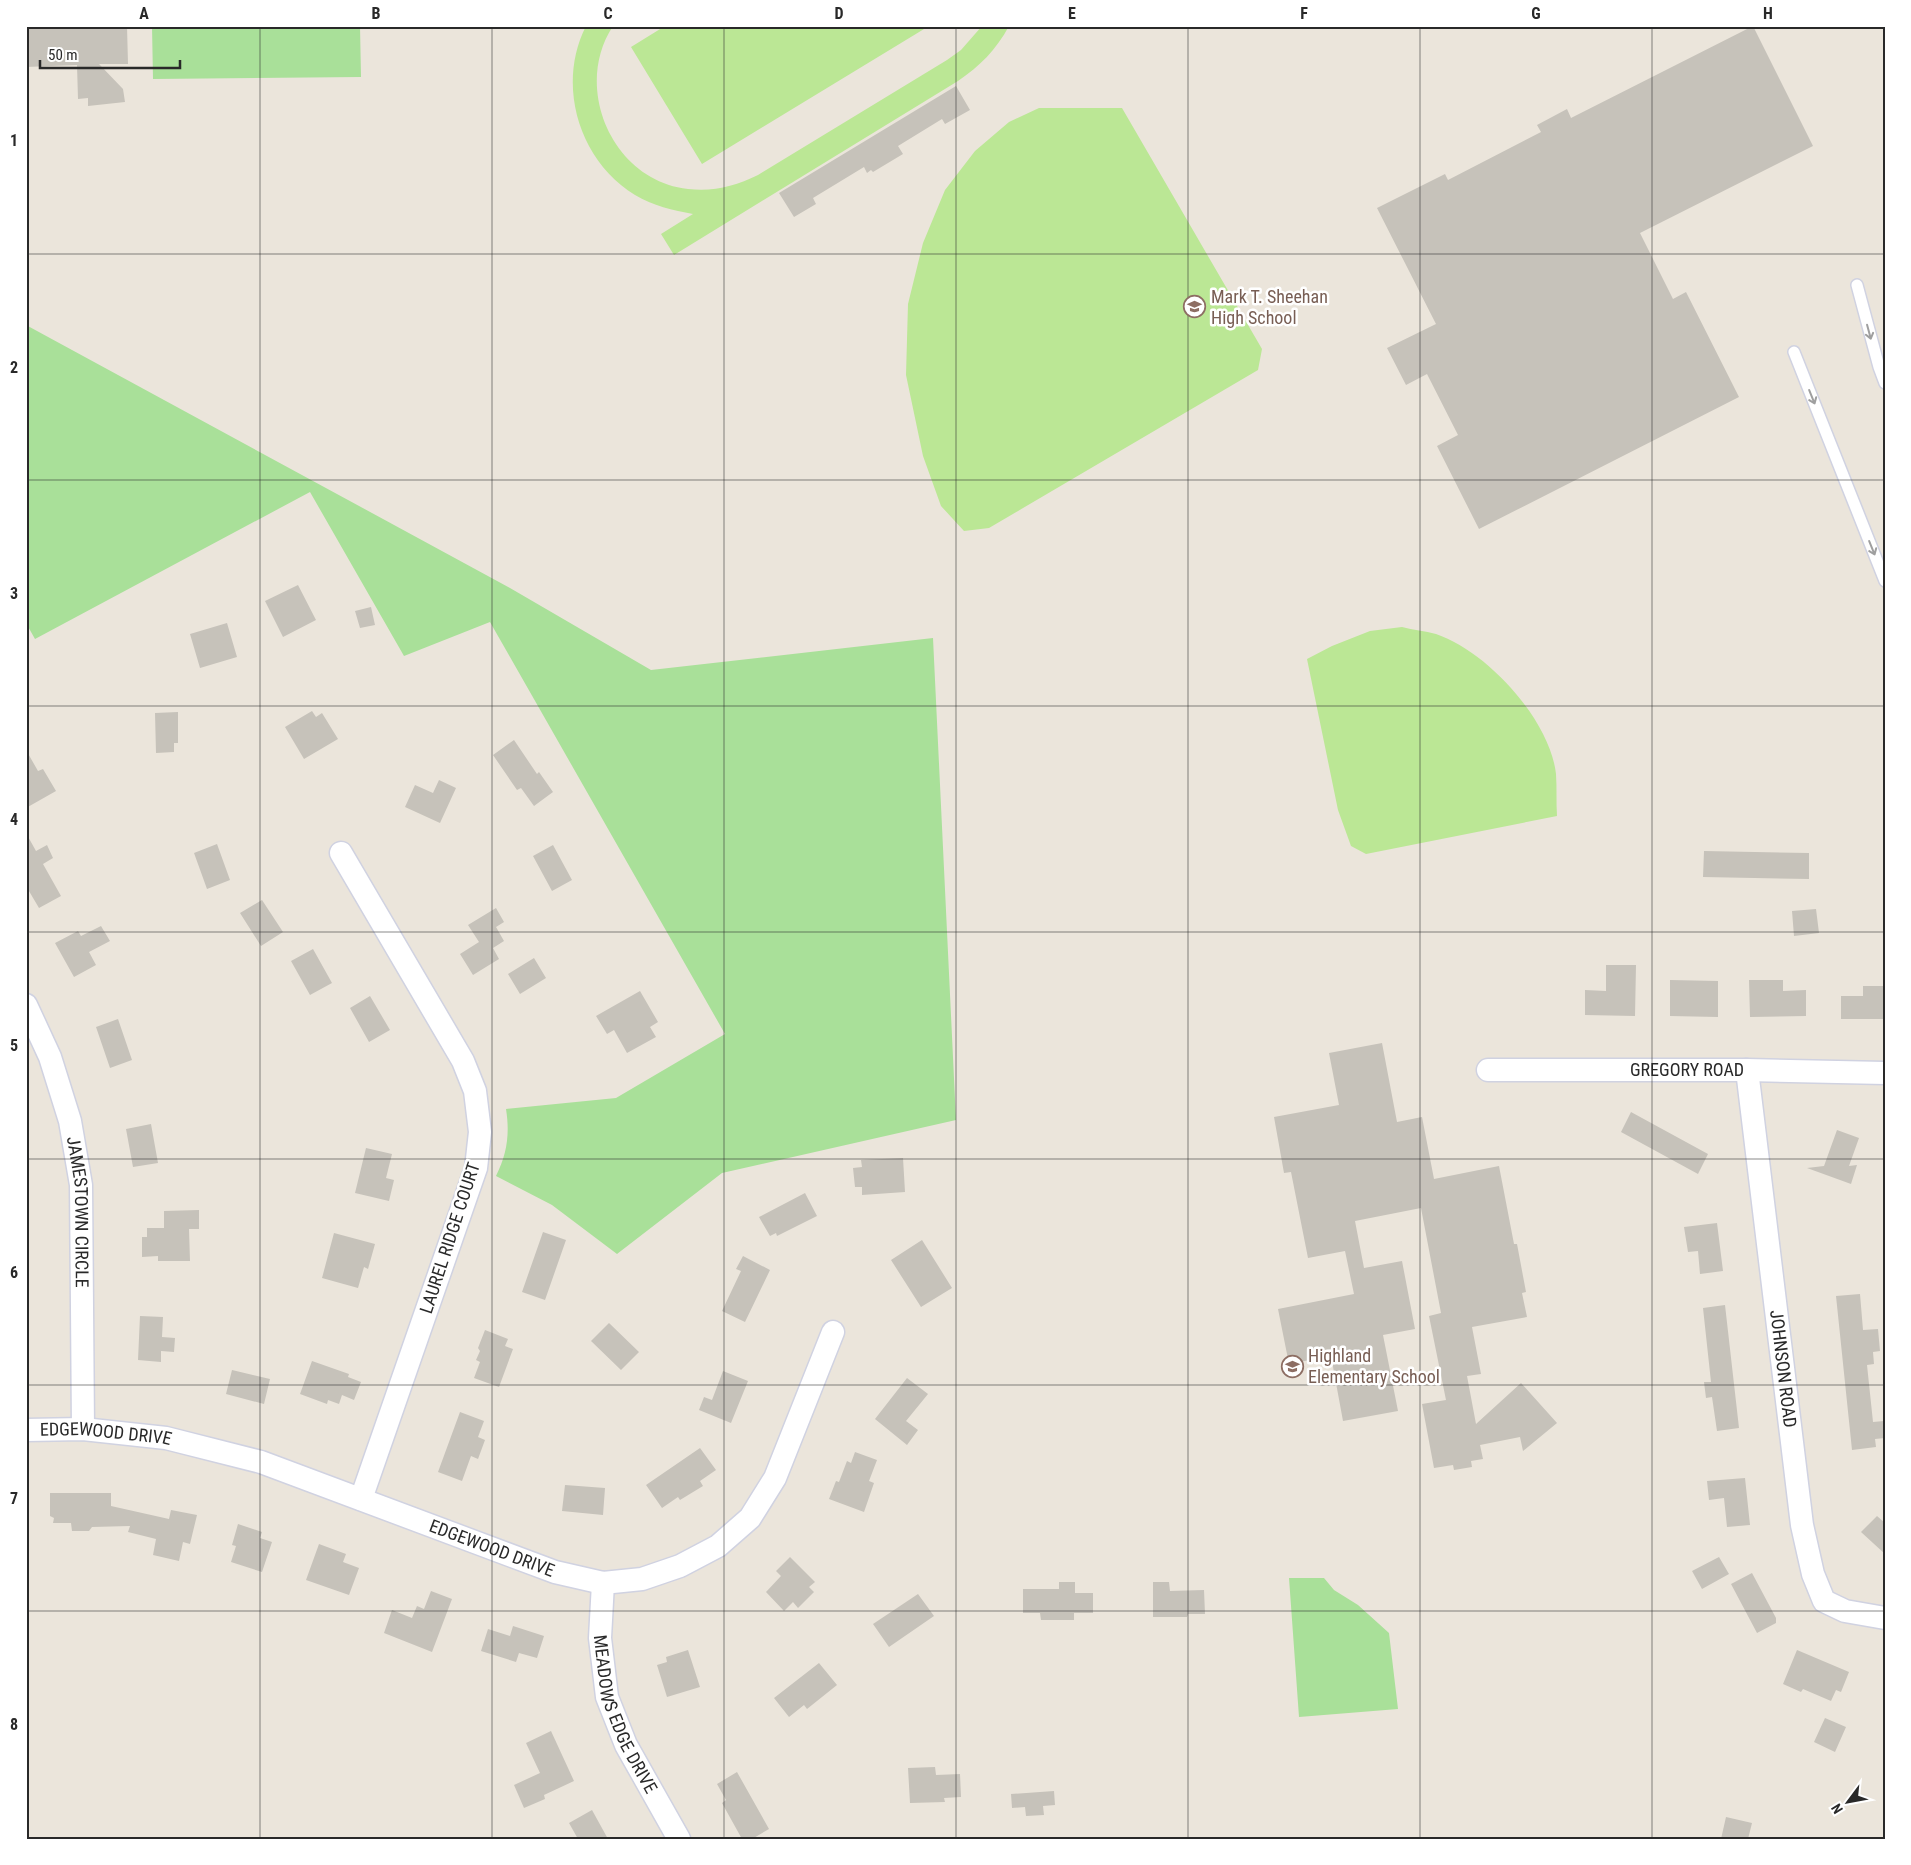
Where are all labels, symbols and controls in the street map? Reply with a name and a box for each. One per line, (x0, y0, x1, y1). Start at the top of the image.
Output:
text: A (139, 4, 149, 23)
text: B (372, 4, 381, 23)
text: C (603, 4, 613, 23)
text: D (834, 4, 844, 23)
text: E (1068, 4, 1076, 23)
text: F (1300, 4, 1308, 23)
text: G (1531, 4, 1541, 23)
text: H (1763, 4, 1773, 23)
scale bar (40, 38, 180, 70)
text: 50 m (48, 46, 78, 64)
text: 1 (10, 131, 18, 150)
place label: Mark T. Sheehan High School (1211, 286, 1328, 328)
school or university icon: Mark T. Sheehan High School (1183, 295, 1207, 319)
one-way arrow (1865, 324, 1875, 340)
text: 2 (10, 358, 18, 377)
one-way arrow (1808, 389, 1817, 404)
one-way arrow (1867, 540, 1877, 555)
text: 3 (10, 584, 18, 603)
text: 4 (10, 810, 18, 829)
text: 5 (10, 1036, 18, 1055)
street label: GREGORY ROAD (1630, 1059, 1744, 1080)
street label: JAMESTOWN CIRCLE (63, 1135, 93, 1288)
street label: LAUREL RIDGE COURT (415, 1160, 484, 1316)
text: 6 (10, 1263, 18, 1282)
street label: JOHNSON ROAD (1766, 1309, 1801, 1429)
place label: Highland Elementary School (1308, 1345, 1440, 1387)
school or university icon: Highland Elementary School (1280, 1354, 1304, 1378)
street label: EDGEWOOD DRIVE (40, 1418, 174, 1449)
text: 7 (10, 1489, 18, 1508)
street label: EDGEWOOD DRIVE (427, 1515, 558, 1581)
street label: MEADOWS EDGE DRIVE (590, 1634, 662, 1797)
text: 8 (10, 1715, 18, 1734)
north arrow (1824, 1778, 1874, 1828)
text: N (1828, 1801, 1846, 1817)

